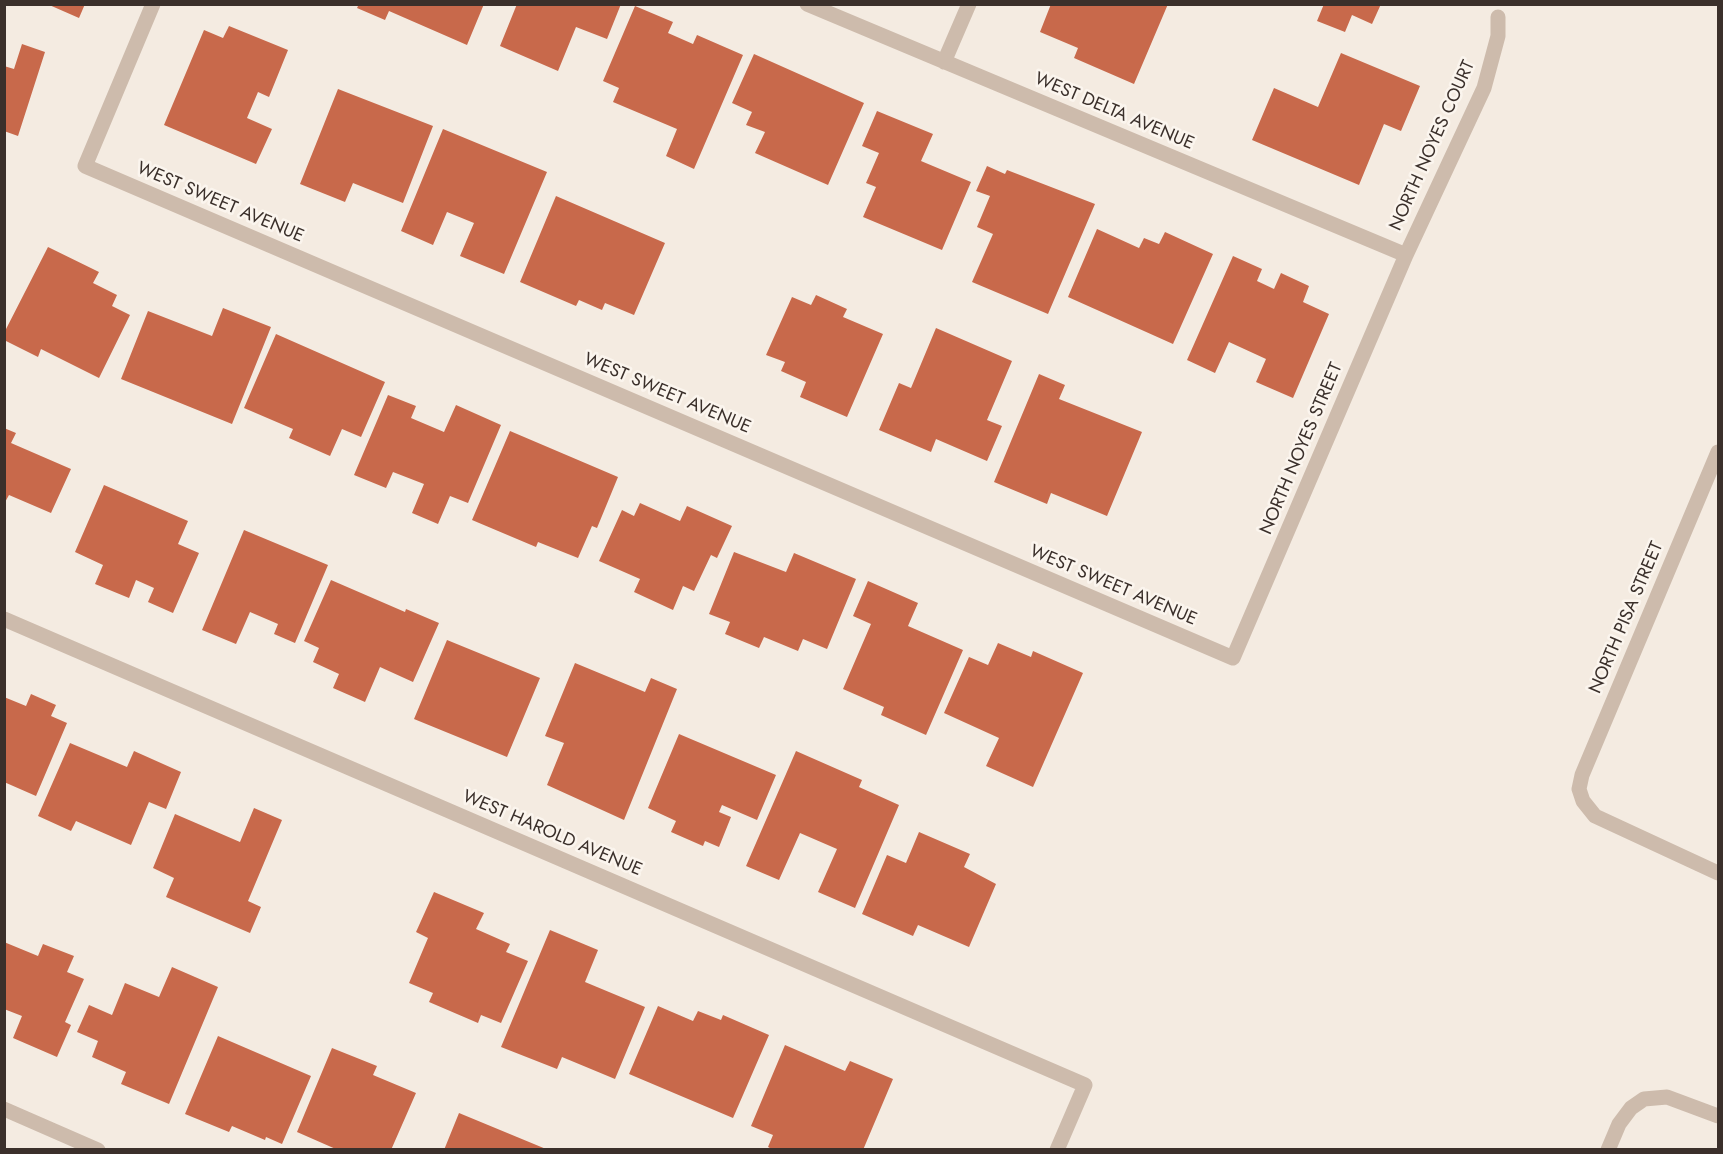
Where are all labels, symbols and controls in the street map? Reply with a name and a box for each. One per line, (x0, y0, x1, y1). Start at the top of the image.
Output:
street label: NORTH NOYES COURT (1386, 58, 1480, 234)
street label: WEST DELTA AVENUE (1031, 69, 1197, 155)
street label: WEST SWEET AVENUE (133, 158, 307, 248)
street label: WEST SWEET AVENUE (580, 349, 754, 439)
street label: NORTH NOYES STREET (1256, 360, 1348, 538)
street label: NORTH PISA STREET (1585, 539, 1669, 697)
street label: WEST SWEET AVENUE (1026, 541, 1200, 631)
street label: WEST HAROLD AVENUE (459, 786, 645, 882)

